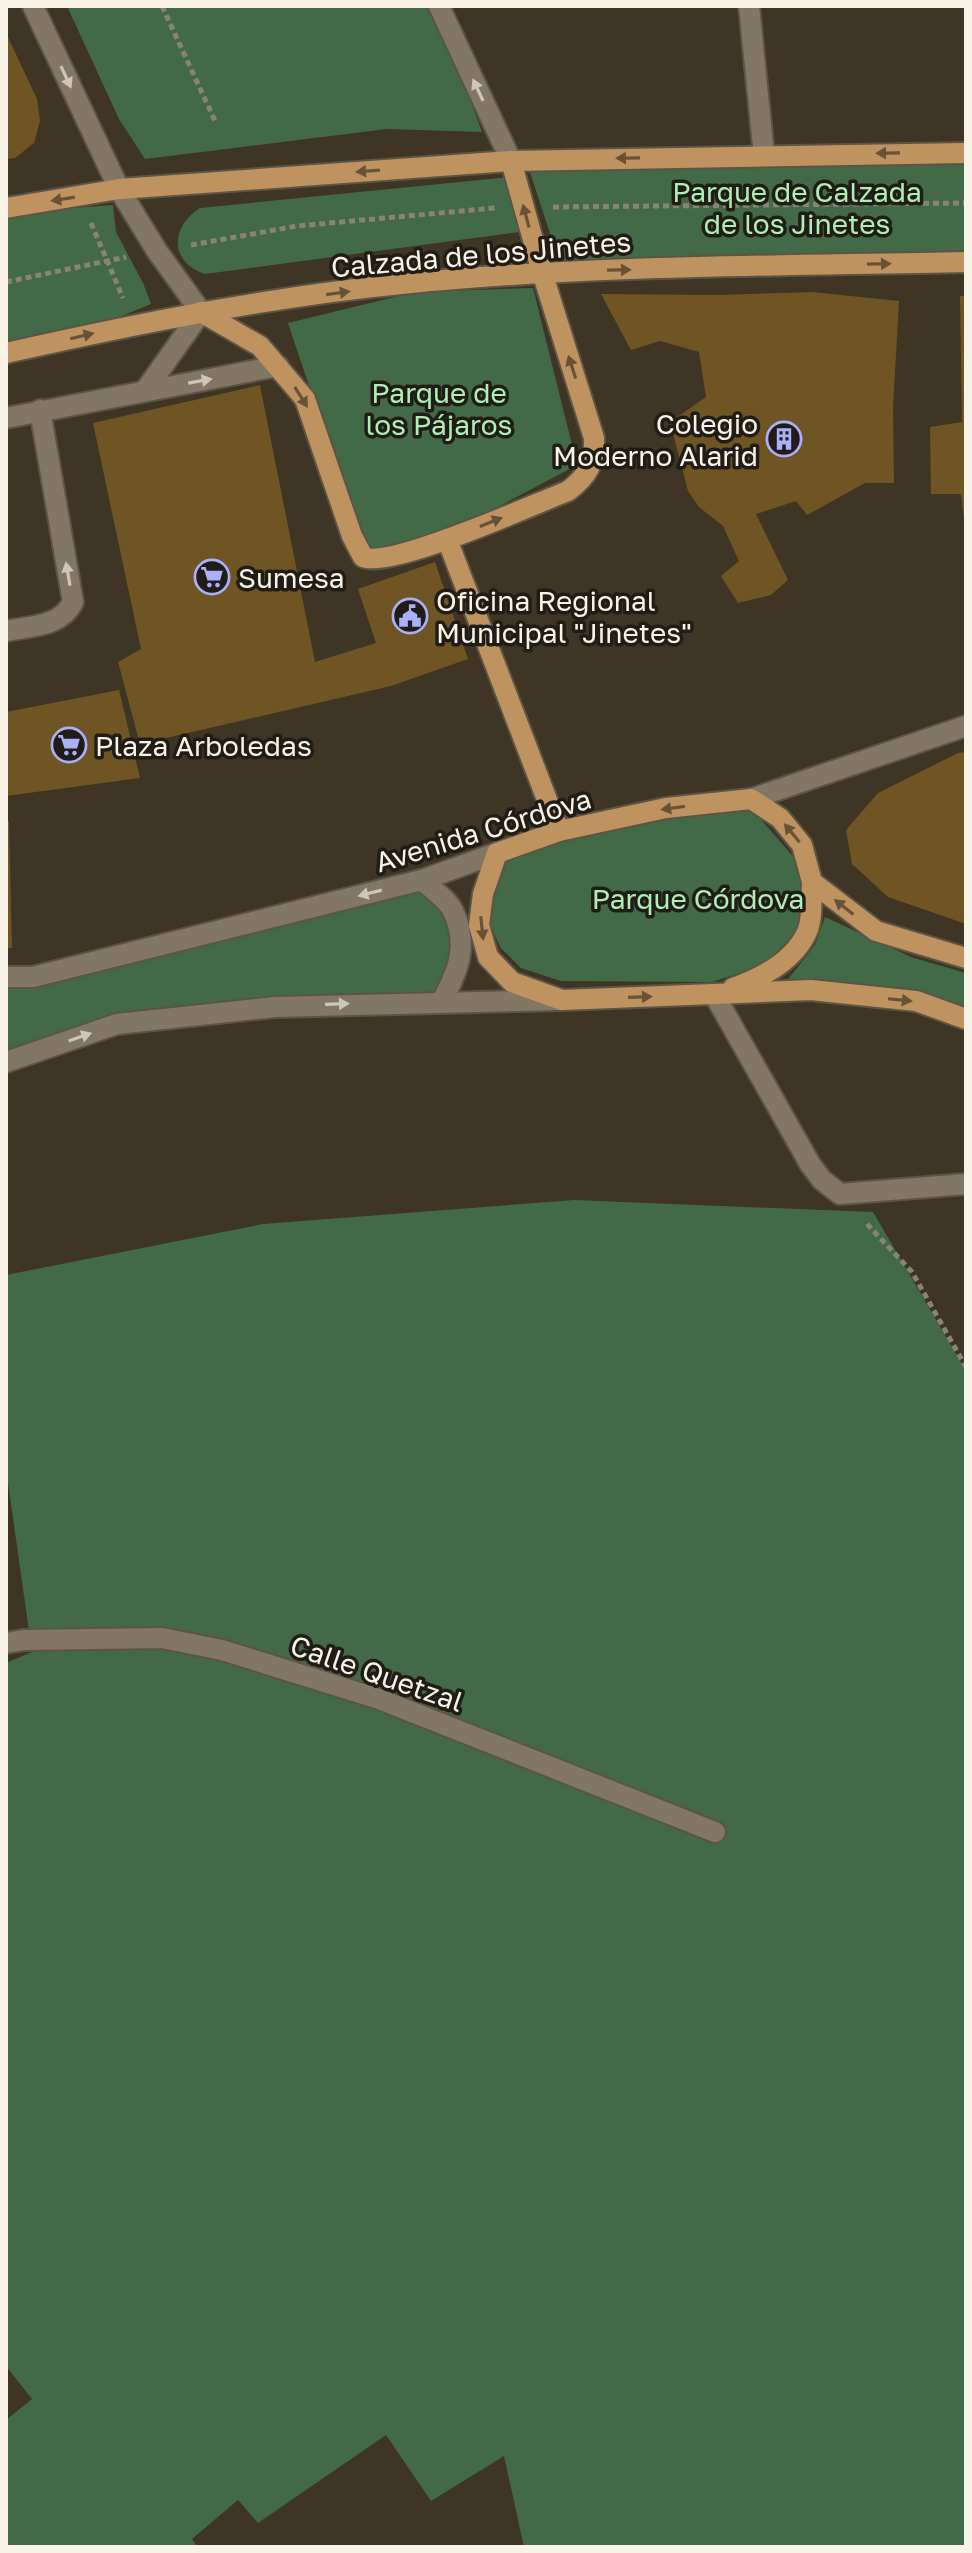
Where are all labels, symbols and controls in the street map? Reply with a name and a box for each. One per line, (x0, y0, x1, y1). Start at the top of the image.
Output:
one-way arrow (59, 65, 73, 88)
one-way arrow (471, 79, 485, 102)
one-way arrow (875, 147, 900, 160)
one-way arrow (615, 152, 640, 165)
one-way arrow (355, 165, 380, 178)
park label: Parque de Calzada de los Jinetes (672, 175, 922, 240)
one-way arrow (50, 193, 75, 206)
one-way arrow (520, 204, 532, 229)
street label: Calzada de los Jinetes (330, 224, 632, 284)
one-way arrow (867, 257, 892, 270)
one-way arrow (607, 264, 632, 276)
one-way arrow (326, 286, 351, 299)
one-way arrow (70, 329, 95, 342)
one-way arrow (565, 354, 577, 378)
one-way arrow (188, 374, 213, 386)
park label: Parque de los Pájaros (366, 376, 512, 441)
one-way arrow (293, 386, 308, 409)
place label: Colegio Moderno Alarid (553, 407, 758, 472)
building icon: Colegio Moderno Alarid (765, 420, 803, 458)
one-way arrow (479, 515, 503, 528)
supermarket icon: Sumesa (193, 558, 231, 596)
one-way arrow (61, 561, 74, 586)
place label: Sumesa (238, 561, 345, 594)
place label: Oficina Regional Municipal "Jinetes" (436, 584, 692, 649)
public building icon: Oficina Regional Municipal "Jinetes" (391, 597, 429, 635)
supermarket icon: Plaza Arboledas (50, 726, 88, 764)
place label: Plaza Arboledas (95, 729, 312, 762)
street label: Avenida Córdova (371, 782, 595, 878)
one-way arrow (660, 801, 685, 814)
one-way arrow (784, 823, 801, 843)
park label: Parque Córdova (592, 882, 804, 915)
one-way arrow (357, 888, 382, 900)
one-way arrow (834, 899, 854, 915)
one-way arrow (476, 916, 489, 941)
one-way arrow (628, 991, 653, 1004)
one-way arrow (888, 993, 913, 1006)
one-way arrow (325, 998, 350, 1011)
one-way arrow (68, 1030, 92, 1042)
street label: Calle Quetzal (286, 1628, 468, 1718)

